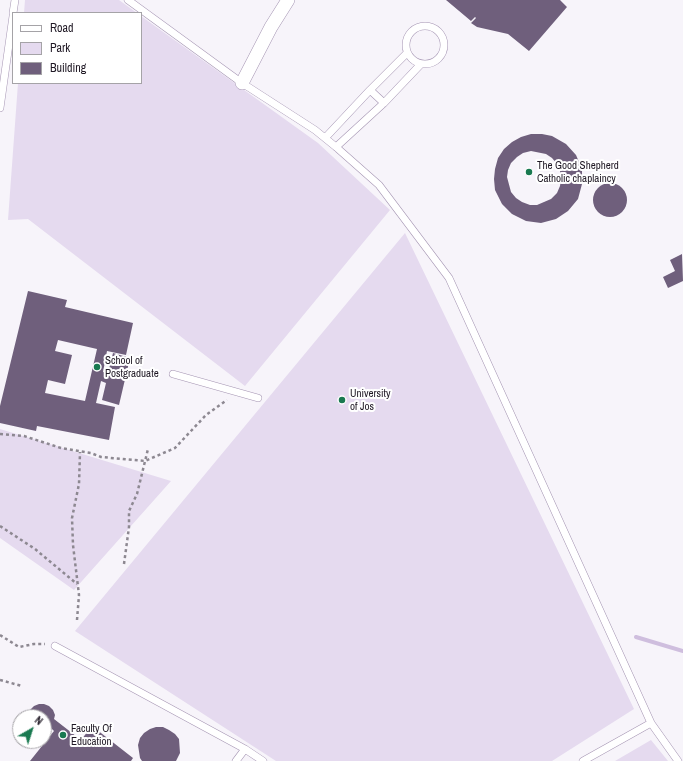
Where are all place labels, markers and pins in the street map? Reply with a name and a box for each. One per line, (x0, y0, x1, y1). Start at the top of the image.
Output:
place label: The Good Shepherd Catholic chaplaincy (537, 159, 619, 185)
marker: The Good Shepherd Catholic chaplaincy (524, 167, 534, 177)
place label: School of Postgraduate (105, 354, 159, 380)
marker: School of Postgraduate (92, 362, 102, 372)
place label: University of Jos (350, 387, 391, 413)
marker: University of Jos (337, 395, 347, 405)
place label: Faculty Of Education (71, 722, 112, 748)
marker: Faculty Of Education (58, 730, 68, 740)

